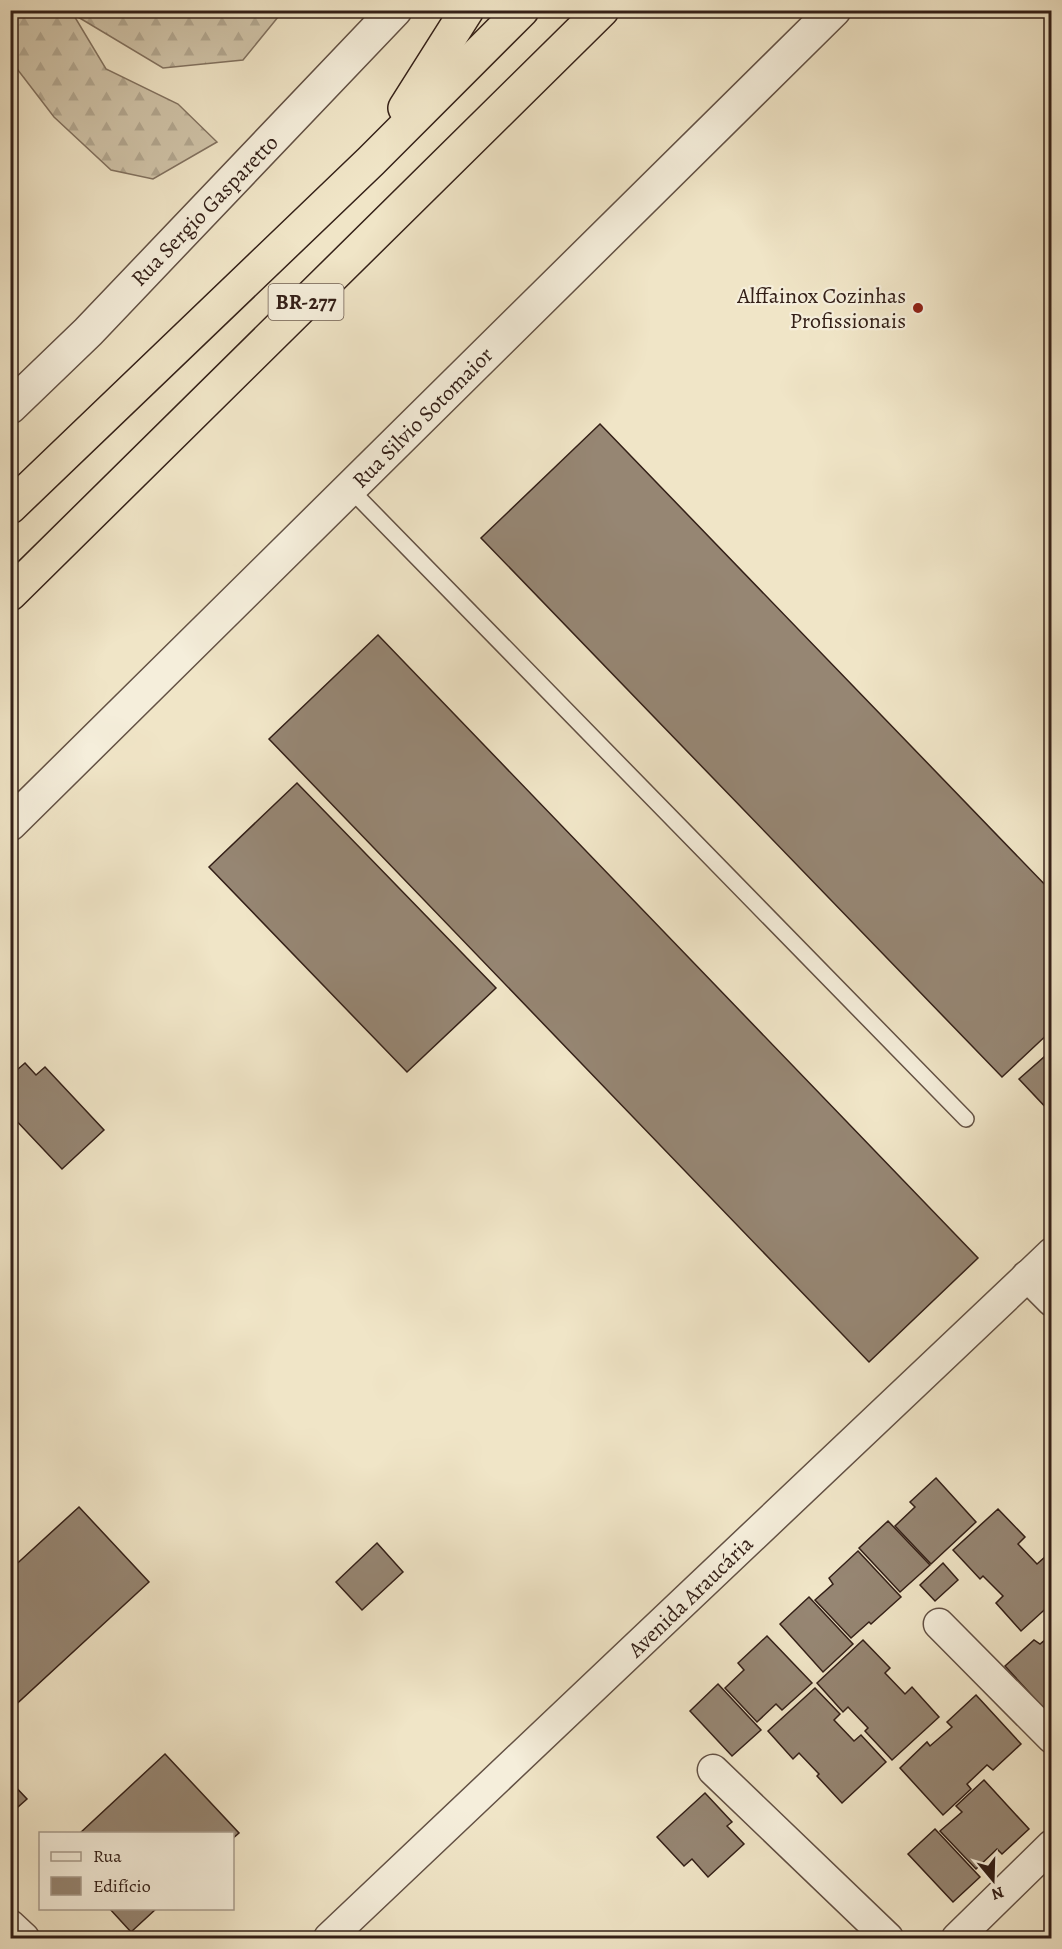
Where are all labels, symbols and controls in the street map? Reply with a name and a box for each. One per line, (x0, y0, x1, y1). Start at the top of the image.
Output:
street label: Rua Sergio Gasparetto (124, 128, 285, 293)
place label: Alffainox Cozinhas Profissionais (736, 281, 906, 336)
road number: BR-277 (268, 284, 344, 320)
marker: Alffainox Cozinhas Profissionais (911, 301, 925, 315)
street label: Rua Silvio Sotomaior (346, 341, 500, 495)
street label: Avenida Araucária (621, 1529, 760, 1665)
legend (39, 1832, 234, 1910)
text: Rua (93, 1844, 122, 1868)
north arrow (963, 1850, 1023, 1910)
text: Edifício (93, 1874, 151, 1898)
text: N (988, 1881, 1007, 1906)

